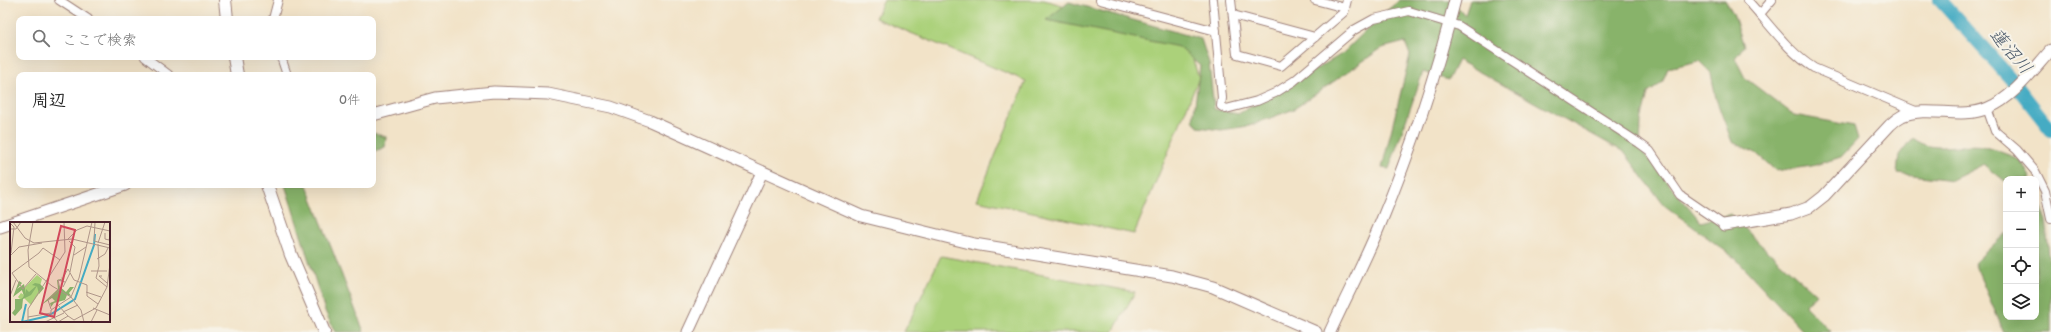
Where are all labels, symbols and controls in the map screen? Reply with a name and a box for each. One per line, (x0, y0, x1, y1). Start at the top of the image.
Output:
search box (16, 16, 376, 60)
water label: 蓮沼川 (1985, 23, 2037, 79)
icon: search (30, 27, 52, 49)
text: ここで検索 (62, 31, 137, 49)
text: 周辺 (32, 90, 66, 110)
text: 0件 (339, 92, 360, 107)
map controls (2003, 176, 2039, 320)
button: + (2003, 176, 2039, 212)
button: − (2003, 212, 2039, 248)
inset map (10, 222, 110, 322)
button: locate (2003, 248, 2039, 284)
button: layers (2003, 284, 2039, 320)

